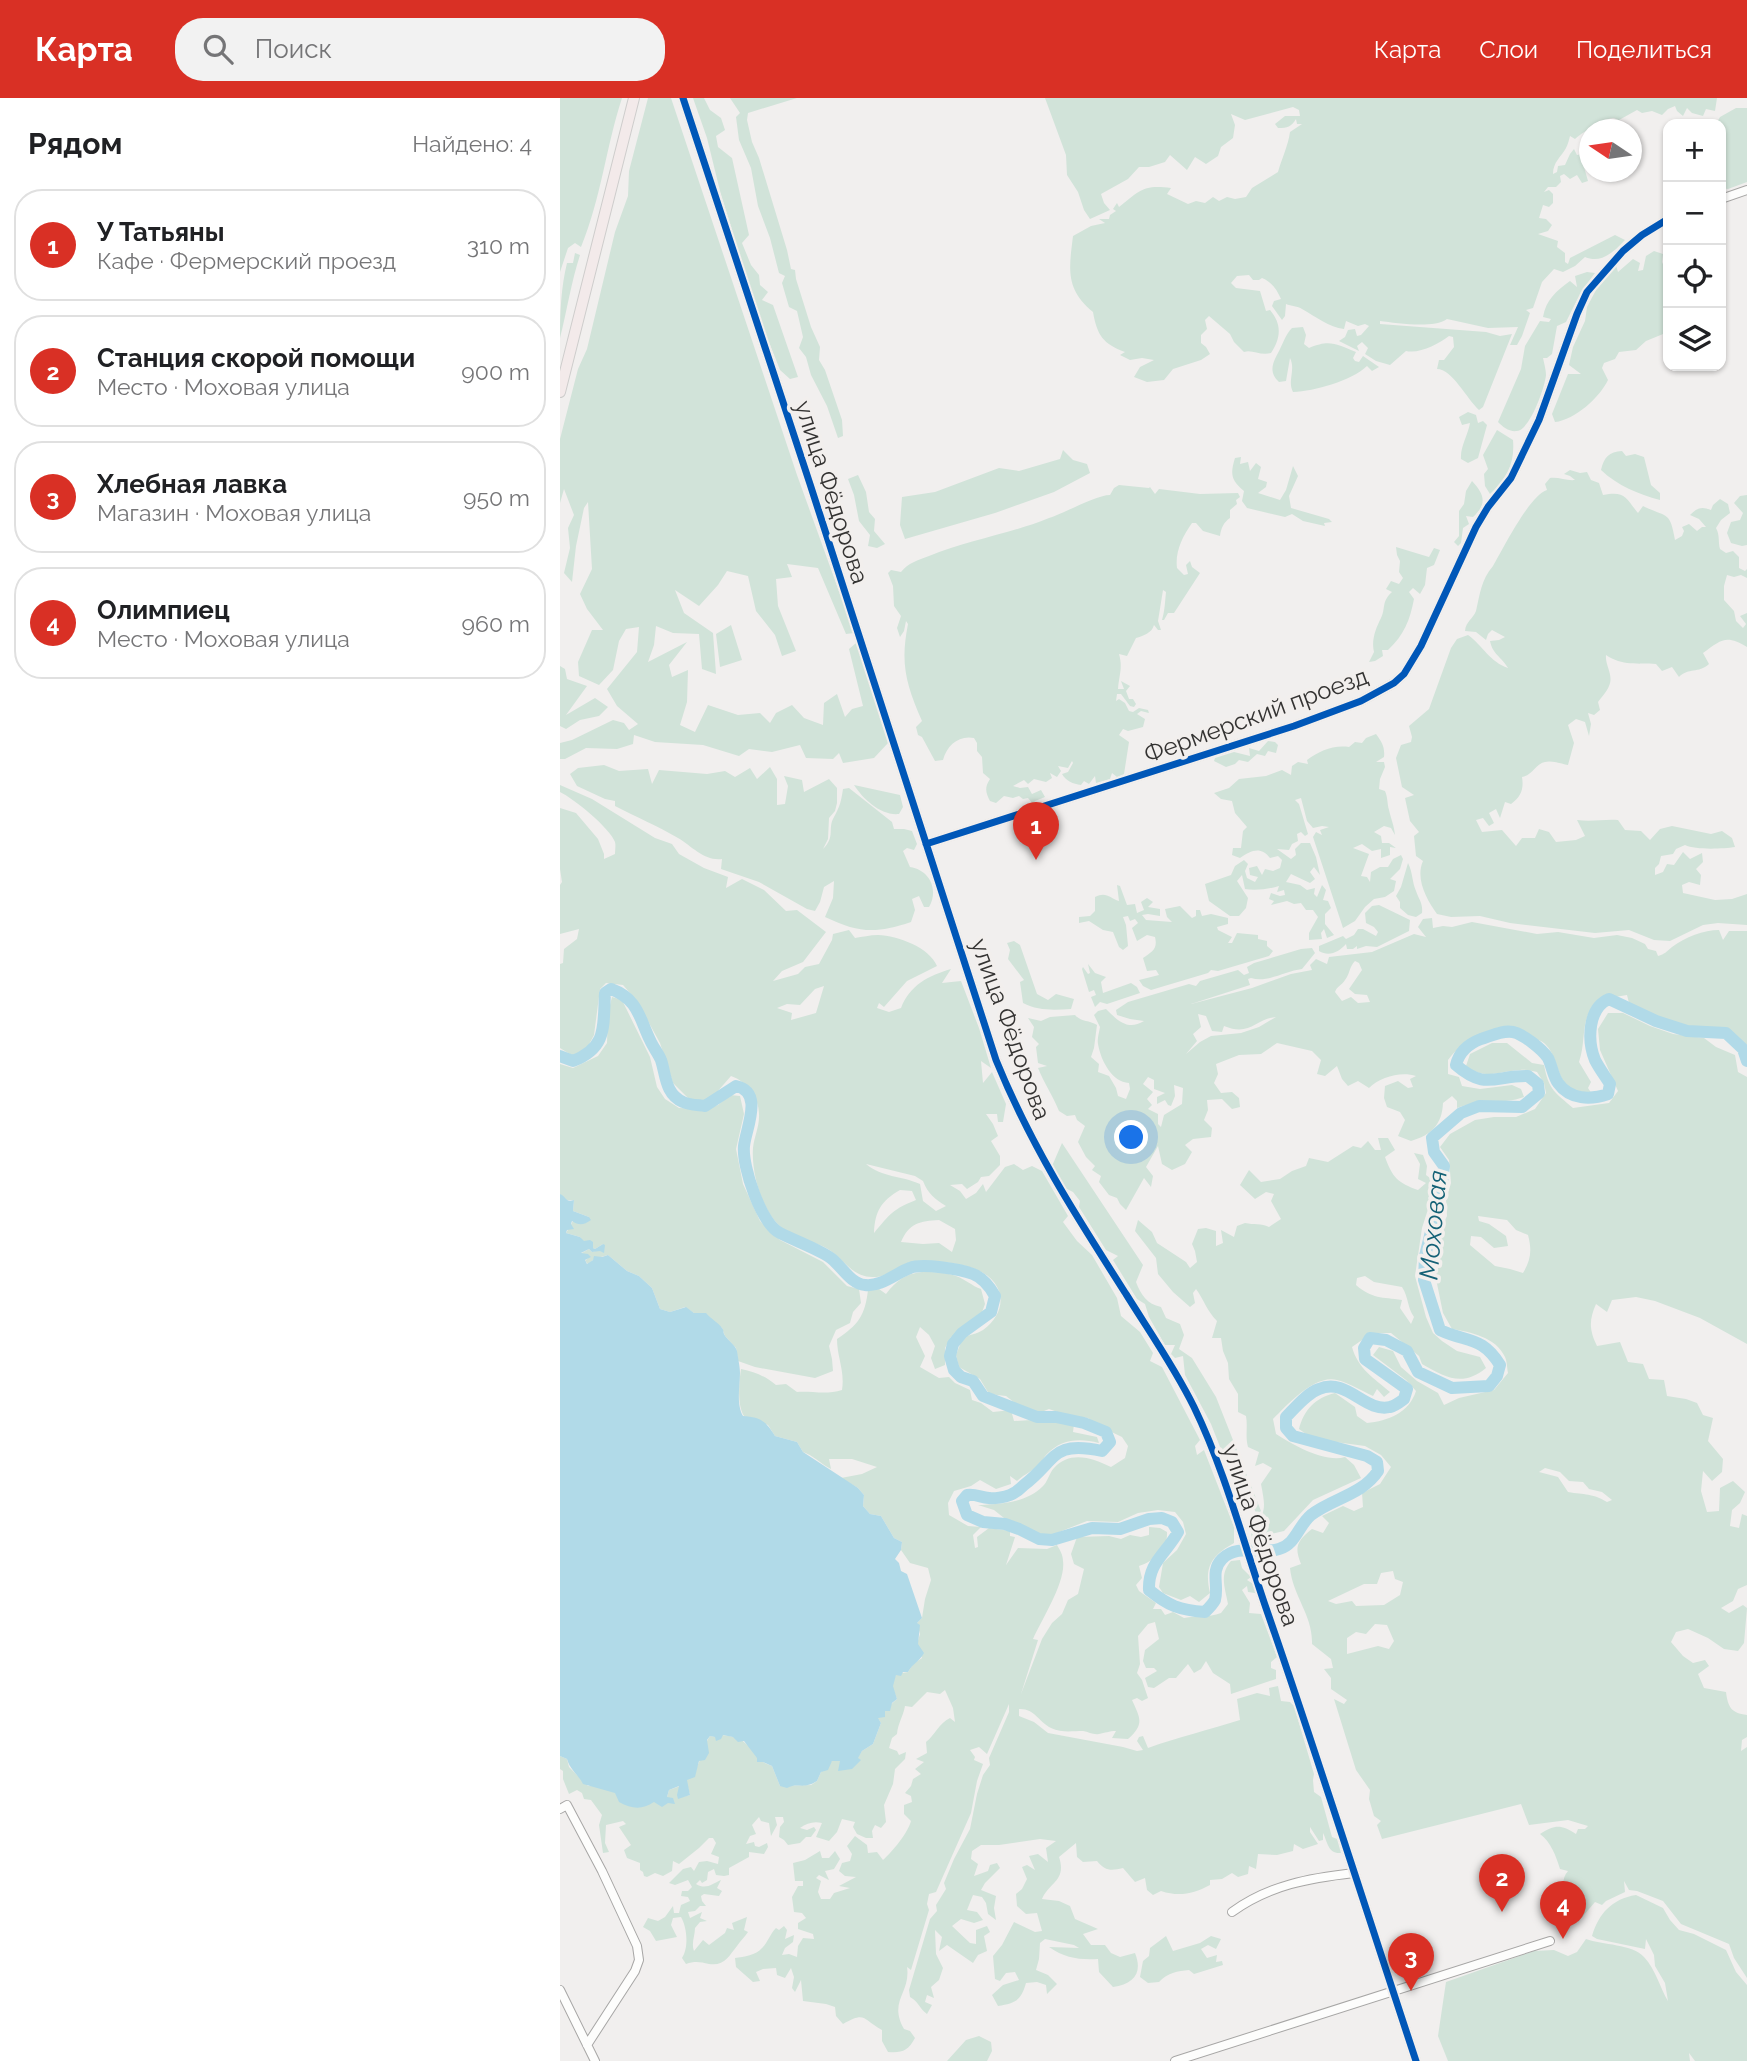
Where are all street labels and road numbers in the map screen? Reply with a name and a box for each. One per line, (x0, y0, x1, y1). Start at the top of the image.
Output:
street label: улица Фёдорова (789, 397, 875, 587)
street label: Фермерский проезд (1140, 661, 1372, 769)
street label: улица Фёдорова (965, 934, 1057, 1124)
street label: улица Фёдорова (1216, 1440, 1306, 1630)

